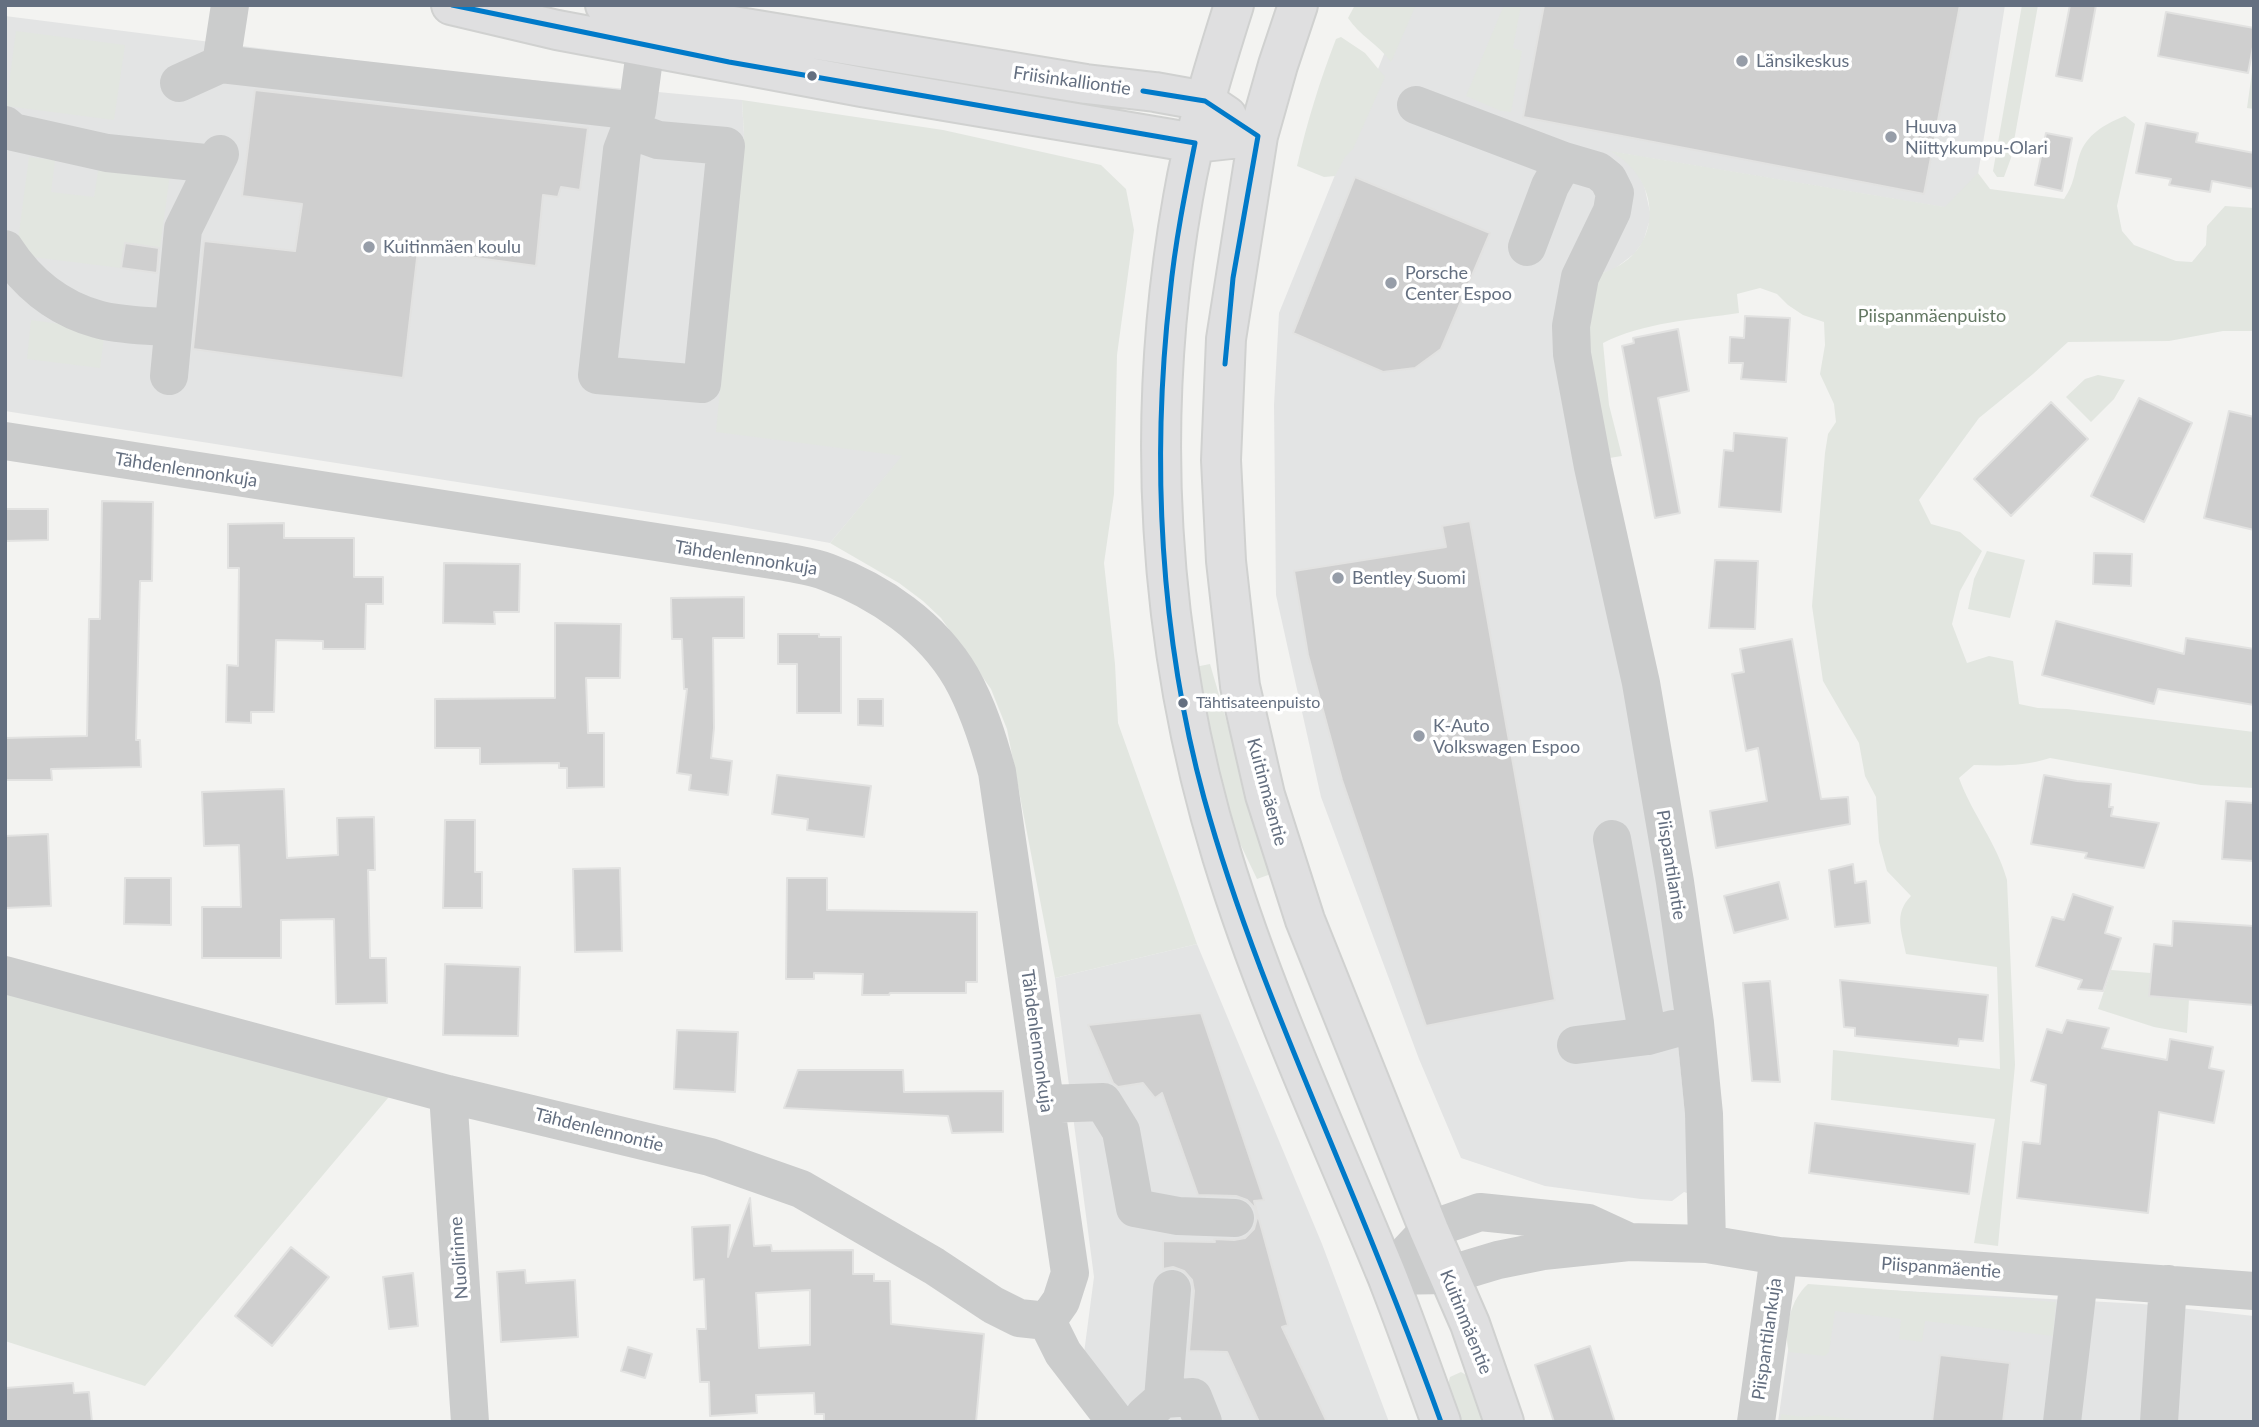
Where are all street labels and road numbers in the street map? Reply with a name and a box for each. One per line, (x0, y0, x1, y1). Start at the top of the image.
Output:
street label: Friisinkalliontie (1012, 62, 1132, 100)
street label: Tähdenlennonkuja (113, 448, 259, 492)
street label: Tähdenlennonkuja (673, 536, 819, 580)
street label: Kuitinmäentie (1242, 736, 1292, 848)
street label: Piispantilantie (1652, 809, 1690, 921)
street label: Tähdenlennonkuja (1016, 968, 1058, 1114)
street label: Tähdenlennontie (532, 1104, 666, 1156)
street label: Nuolirinne (445, 1216, 473, 1300)
street label: Piispanmäentie (1880, 1253, 2002, 1283)
street label: Kuitinmäentie (1435, 1267, 1497, 1377)
street label: Piispantilankuja (1748, 1277, 1786, 1401)

